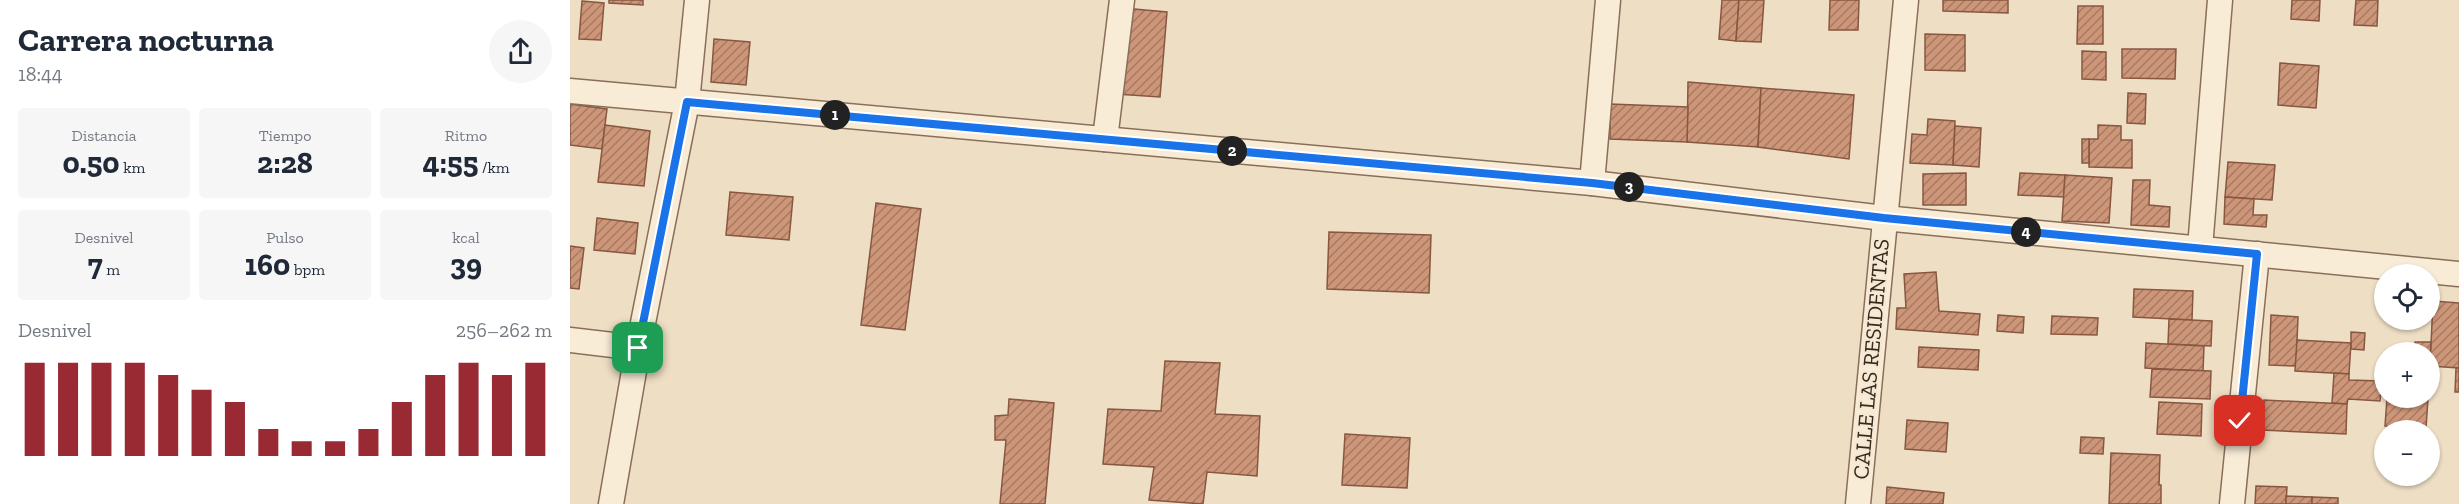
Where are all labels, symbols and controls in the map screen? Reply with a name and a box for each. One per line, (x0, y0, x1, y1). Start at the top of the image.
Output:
text: Carrera nocturna (18, 20, 274, 59)
button: share (489, 20, 552, 83)
text: 18:44 (18, 62, 63, 86)
pin: 1 (820, 100, 850, 130)
text: 1 (832, 105, 838, 124)
text: Distancia (71, 126, 137, 145)
text: Tiempo (259, 126, 311, 145)
text: Ritmo (445, 126, 487, 145)
pin: 2 (1217, 136, 1247, 166)
text: 2 (1228, 141, 1236, 160)
text: 0.50 (63, 145, 120, 181)
text: 2:28 (257, 145, 313, 181)
text: 4:55 (422, 145, 478, 181)
text: km (120, 158, 145, 177)
text: /km (478, 158, 510, 177)
pin: 3 (1614, 172, 1644, 202)
text: 3 (1625, 177, 1633, 196)
pin: 4 (2011, 217, 2041, 247)
text: 4 (2021, 222, 2031, 241)
text: Desnivel (75, 228, 133, 247)
text: Pulso (266, 228, 304, 247)
text: kcal (452, 228, 480, 247)
street label: CALLE LAS RESIDENTAS (1847, 238, 1895, 480)
text: 7 (88, 247, 103, 283)
text: 160 (245, 247, 290, 283)
text: 39 (450, 247, 482, 283)
text: m (103, 260, 120, 279)
text: bpm (290, 260, 325, 279)
map controls (2374, 264, 2440, 486)
button: locate (2374, 264, 2440, 330)
text: Desnivel (18, 318, 92, 342)
text: 256–262 m (456, 318, 552, 342)
pin (612, 322, 663, 373)
icon: arrive (621, 331, 654, 364)
button: + (2374, 342, 2440, 408)
pin (2214, 395, 2265, 446)
icon: check (2223, 404, 2256, 437)
button: − (2374, 420, 2440, 486)

